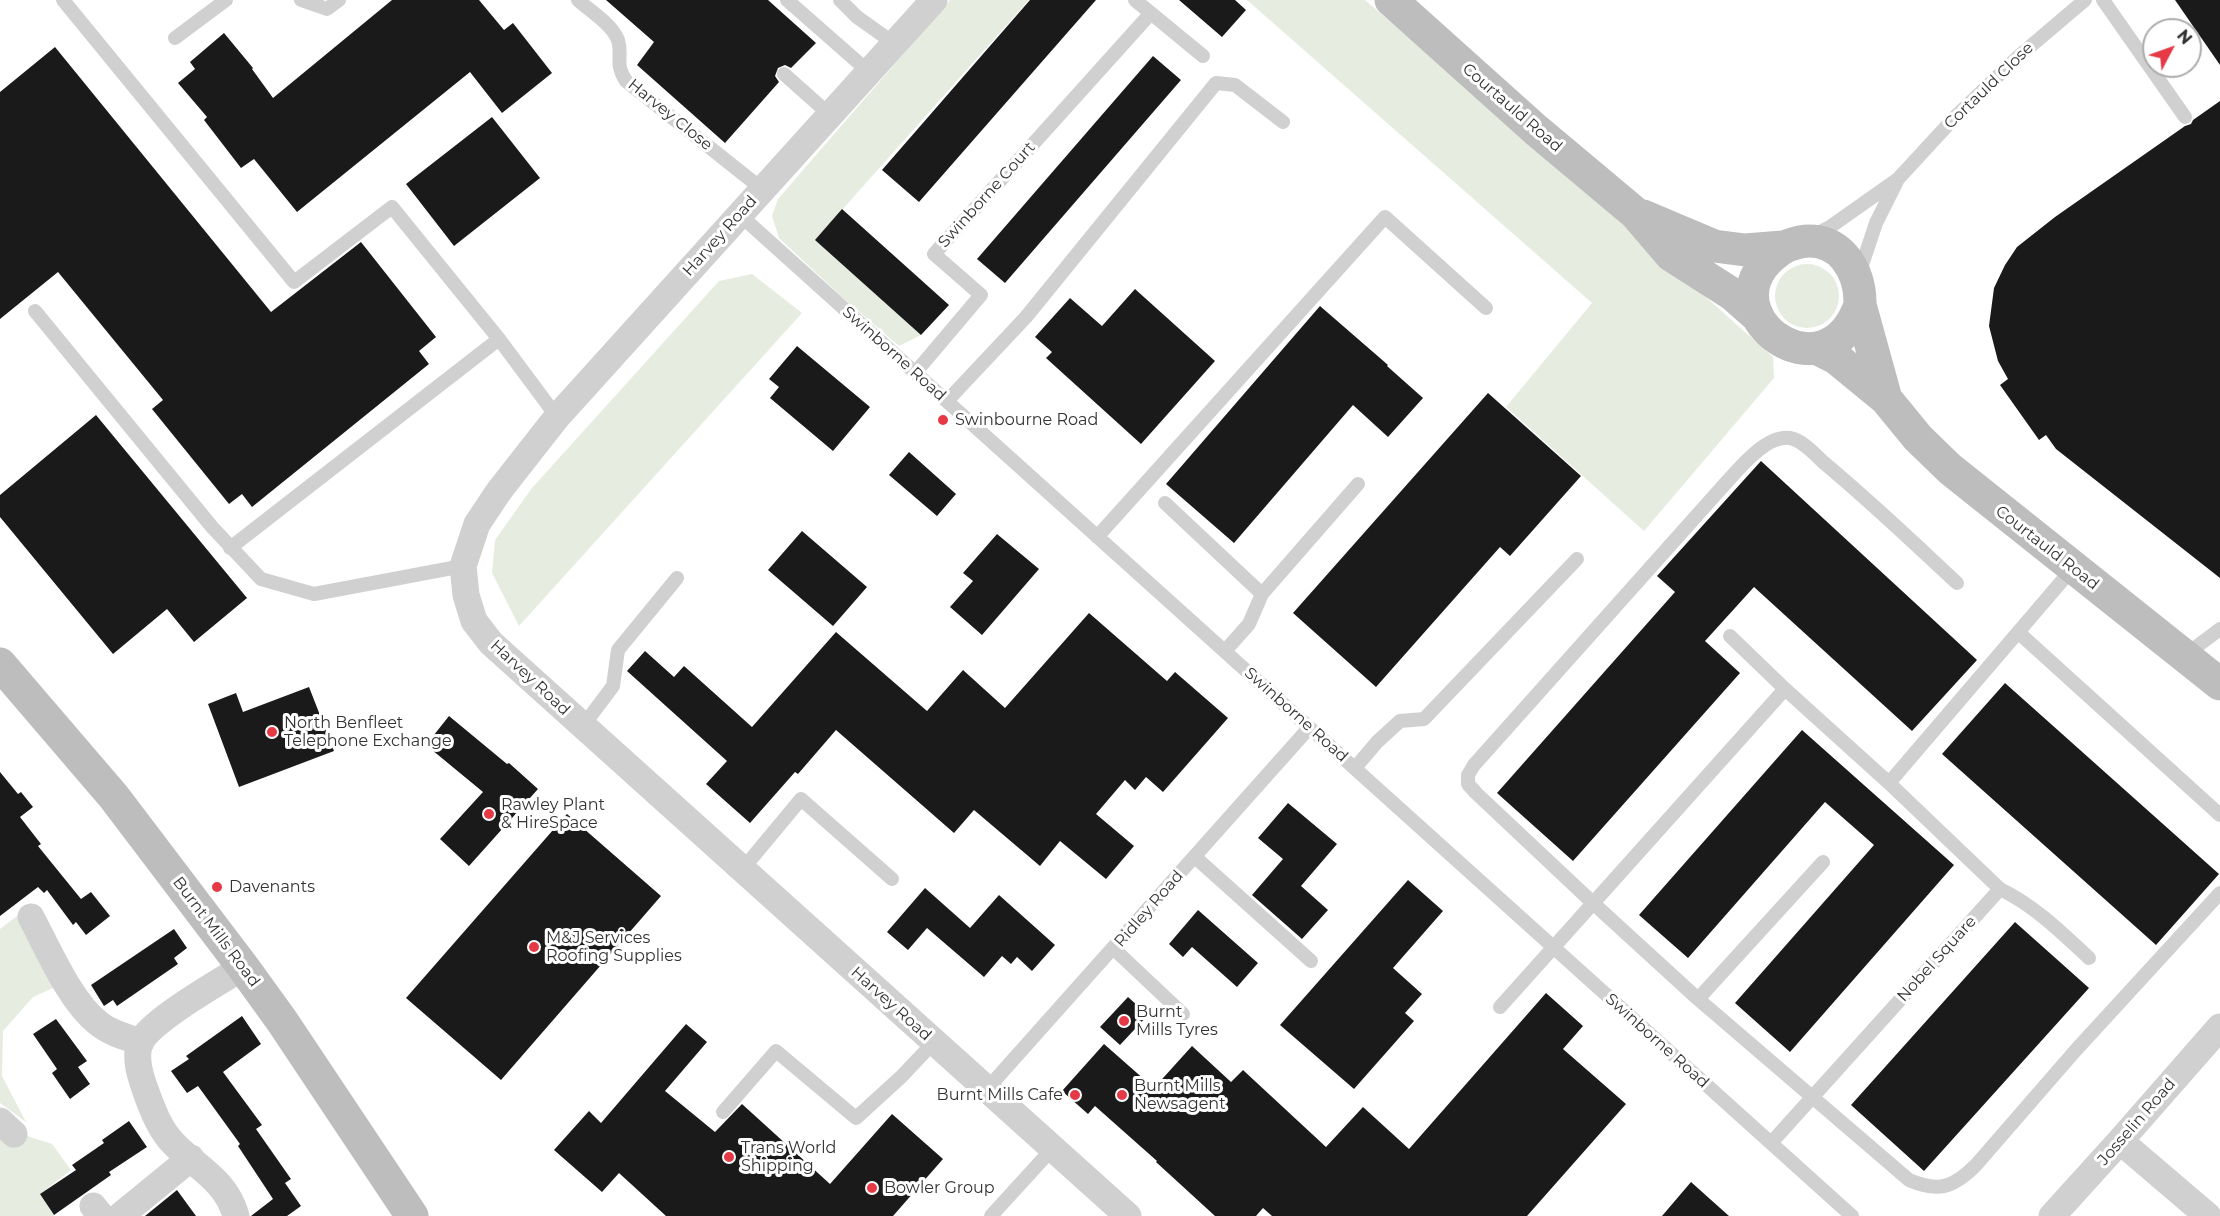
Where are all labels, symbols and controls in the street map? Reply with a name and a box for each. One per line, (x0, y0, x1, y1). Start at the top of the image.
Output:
north arrow (2142, 18, 2202, 78)
text: N (2173, 26, 2196, 48)
street label: Cortauld Close (1940, 39, 2038, 133)
street label: Courtauld Road (1458, 59, 1566, 157)
street label: Harvey Close (624, 75, 716, 155)
street label: Swinborne Court (934, 138, 1040, 252)
street label: Harvey Road (679, 192, 761, 280)
street label: Swinborne Road (838, 303, 950, 405)
place label: Swinbourne Road (955, 410, 1098, 430)
marker: Swinbourne Road (936, 413, 950, 427)
street label: Courtauld Road (1991, 502, 2103, 594)
street label: Harvey Road (486, 636, 574, 720)
street label: Swinborne Road (1240, 664, 1352, 766)
place label: North Benfleet Telephone Exchange (284, 713, 452, 751)
marker: North Benfleet Telephone Exchange (265, 725, 279, 739)
place label: Rawley Plant & HireSpace (501, 795, 605, 833)
marker: Rawley Plant & HireSpace (482, 807, 496, 821)
street label: Ridley Road (1110, 867, 1188, 951)
street label: Burnt Mills Road (168, 873, 264, 991)
place label: Davenants (229, 877, 315, 897)
marker: Davenants (210, 880, 224, 894)
street label: Nobel Square (1893, 912, 1981, 1006)
place label: M&J Services Roofing Supplies (546, 928, 682, 966)
marker: M&J Services Roofing Supplies (527, 940, 541, 954)
street label: Harvey Road (847, 963, 935, 1045)
street label: Swinborne Road (1601, 990, 1713, 1092)
place label: Burnt Mills Tyres (1136, 1002, 1218, 1040)
marker: Burnt Mills Tyres (1117, 1014, 1131, 1028)
street label: Josselin Road (2094, 1075, 2180, 1169)
place label: Burnt Mills Newsagent (1134, 1076, 1226, 1114)
place label: Burnt Mills Cafe (937, 1085, 1063, 1105)
marker: Burnt Mills Cafe (1068, 1088, 1082, 1102)
marker: Burnt Mills Newsagent (1115, 1088, 1129, 1102)
place label: Trans World Shipping (741, 1138, 836, 1176)
marker: Trans World Shipping (722, 1150, 736, 1164)
place label: Bowler Group (884, 1178, 995, 1198)
marker: Bowler Group (865, 1181, 879, 1195)

